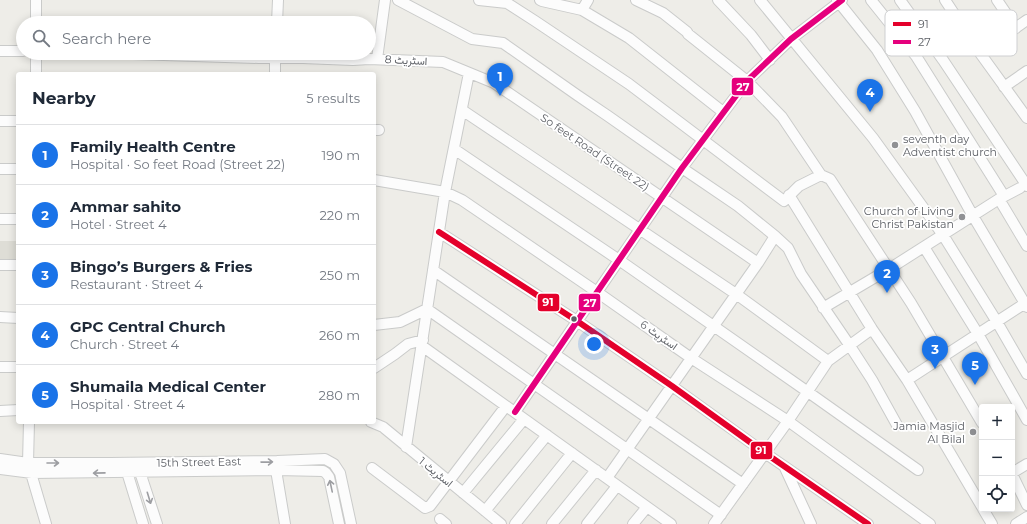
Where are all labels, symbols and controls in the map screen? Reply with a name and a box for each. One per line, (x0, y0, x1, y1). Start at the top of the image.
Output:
legend (885, 10, 1017, 56)
search box (16, 16, 376, 60)
text: 91 (918, 17, 929, 31)
icon: search (30, 27, 52, 49)
text: Search here (62, 29, 151, 48)
text: 27 (918, 35, 931, 49)
street label: اسٹریٹ 8 (384, 52, 428, 68)
pin: 1 (487, 63, 513, 96)
line badge: 27 (731, 77, 754, 96)
pin: 4 (857, 79, 883, 112)
text: 27 (736, 80, 750, 94)
text: Nearby (32, 88, 96, 108)
text: 5 results (306, 90, 360, 106)
street label: So feet Road (Street 22) (538, 110, 652, 194)
place label: seventh day Adventist church (903, 132, 997, 159)
text: Family Health Centre (70, 137, 236, 156)
marker: seventh day Adventist church (890, 140, 900, 150)
text: 1 (42, 147, 48, 163)
text: 190 m (322, 147, 360, 163)
text: Hospital · So feet Road (Street 22) (70, 156, 285, 172)
text: Ammar sahito (70, 197, 181, 216)
place label: Church of Living Christ Pakistan (864, 204, 954, 231)
text: 2 (41, 207, 49, 223)
text: 220 m (319, 207, 360, 223)
marker: Church of Living Christ Pakistan (957, 212, 967, 222)
text: Hotel · Street 4 (70, 216, 167, 232)
text: Bingo’s Burgers & Fries (70, 257, 252, 276)
pin: 2 (874, 260, 900, 293)
text: 3 (41, 267, 49, 283)
text: 250 m (319, 267, 360, 283)
text: Restaurant · Street 4 (70, 276, 203, 292)
line badge: 91 (537, 293, 560, 312)
line badge: 27 (578, 293, 601, 312)
text: 91 (542, 295, 554, 309)
text: 27 (583, 296, 597, 310)
unlabelled marker (569, 314, 579, 324)
text: GPC Central Church (70, 317, 226, 336)
street label: اسٹریٹ 6 (638, 317, 680, 353)
text: 4 (41, 327, 49, 343)
text: 260 m (319, 327, 360, 343)
your location (584, 334, 604, 354)
text: Church · Street 4 (70, 336, 179, 352)
pin: 3 (922, 336, 948, 369)
pin: 5 (962, 352, 988, 385)
text: Shumaila Medical Center (70, 377, 266, 396)
text: 5 (41, 387, 49, 403)
text: 280 m (319, 387, 360, 403)
text: Hospital · Street 4 (70, 396, 185, 412)
map controls (979, 404, 1015, 512)
button: + (979, 404, 1015, 440)
place label: Jamia Masjid Al Bilal (892, 419, 965, 446)
marker: Jamia Masjid Al Bilal (968, 427, 978, 437)
button: − (979, 440, 1015, 476)
line badge: 91 (750, 441, 773, 460)
text: 91 (755, 443, 767, 457)
street label: 15th Street East (157, 454, 242, 470)
street label: اسٹریٹ 1 (416, 454, 456, 490)
one-way arrow (260, 458, 273, 465)
one-way arrow (46, 459, 59, 467)
one-way arrow (93, 469, 106, 476)
button: locate (979, 476, 1015, 512)
one-way arrow (327, 480, 335, 493)
one-way arrow (145, 492, 153, 504)

